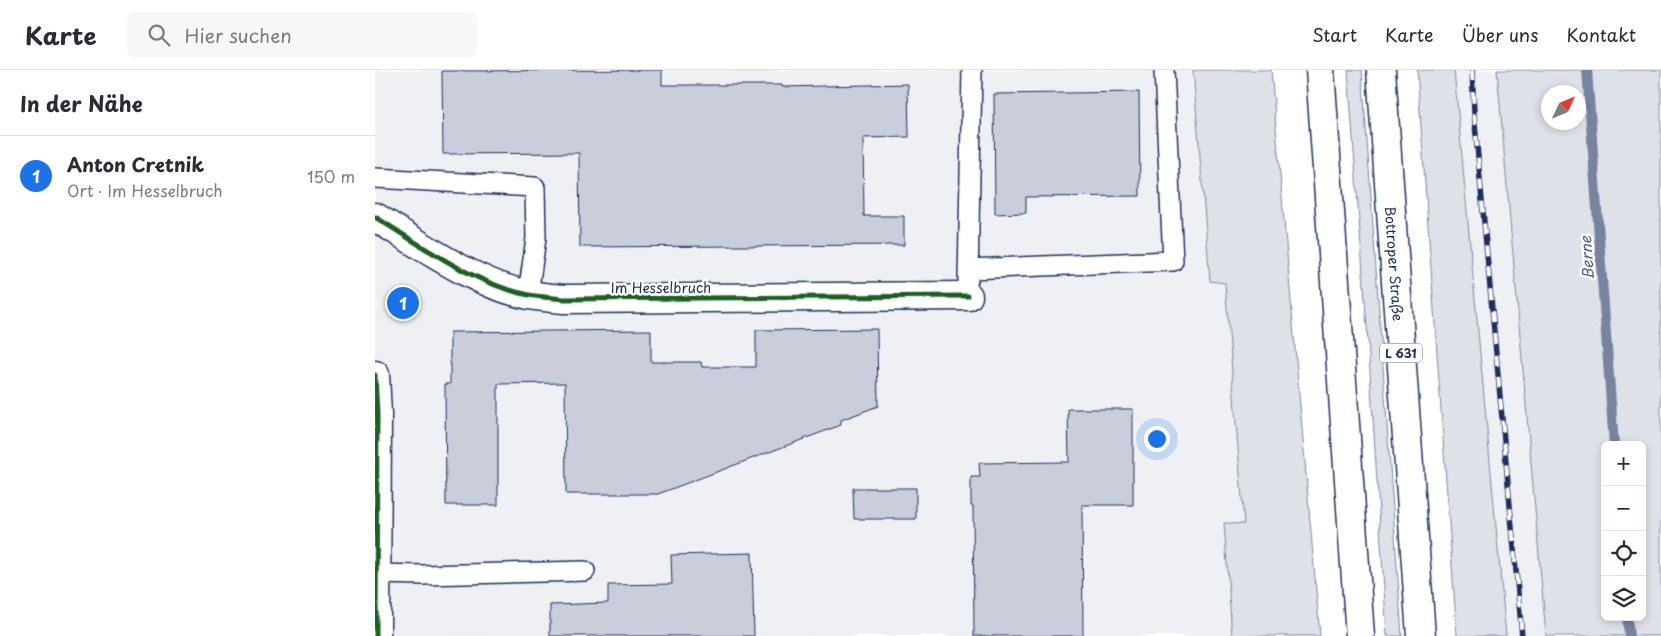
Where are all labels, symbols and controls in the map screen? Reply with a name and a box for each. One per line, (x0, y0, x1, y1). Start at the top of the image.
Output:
search box (127, 12, 477, 57)
text: Karte (25, 17, 97, 53)
icon: search (145, 21, 173, 49)
text: Hier suchen (185, 21, 292, 49)
text: Start (1312, 21, 1357, 48)
text: Karte (1385, 21, 1434, 48)
text: Über uns (1462, 21, 1538, 48)
text: Kontakt (1566, 21, 1636, 48)
north arrow (1541, 85, 1586, 130)
text: In der Nähe (20, 87, 142, 119)
text: Anton Cretnik (67, 150, 204, 178)
text: 1 (32, 164, 40, 188)
text: 150 m (307, 164, 355, 188)
text: Ort · Im Hesselbruch (67, 178, 223, 202)
street label: Bottroper Straße (1380, 205, 1409, 322)
water label: Berne (1573, 235, 1599, 281)
street label: Im Hesselbruch (611, 277, 711, 298)
pin: 1 (387, 284, 419, 322)
road number: L 631 (1380, 344, 1422, 362)
your location (1144, 426, 1170, 452)
map controls (1601, 441, 1646, 621)
button: + (1601, 441, 1646, 486)
button: − (1601, 486, 1646, 531)
button: locate (1601, 531, 1646, 576)
button: layers (1601, 576, 1646, 621)

